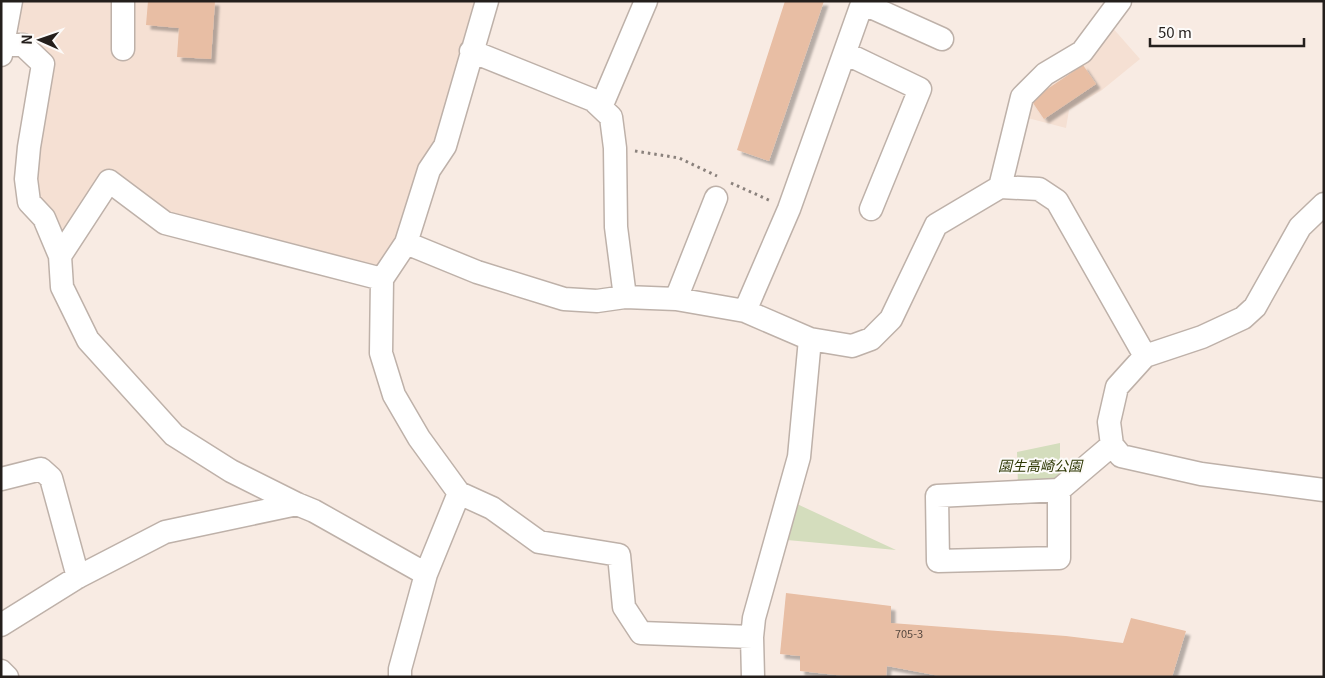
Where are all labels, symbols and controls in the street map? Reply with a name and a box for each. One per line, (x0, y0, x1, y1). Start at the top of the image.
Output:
north arrow (15, 15, 65, 65)
scale bar (1150, 15, 1304, 47)
text: 50 m (1158, 21, 1192, 42)
text: N (16, 34, 36, 45)
park label: 園生高崎公園 (998, 455, 1084, 475)
house number: 705-3 (895, 625, 923, 641)

